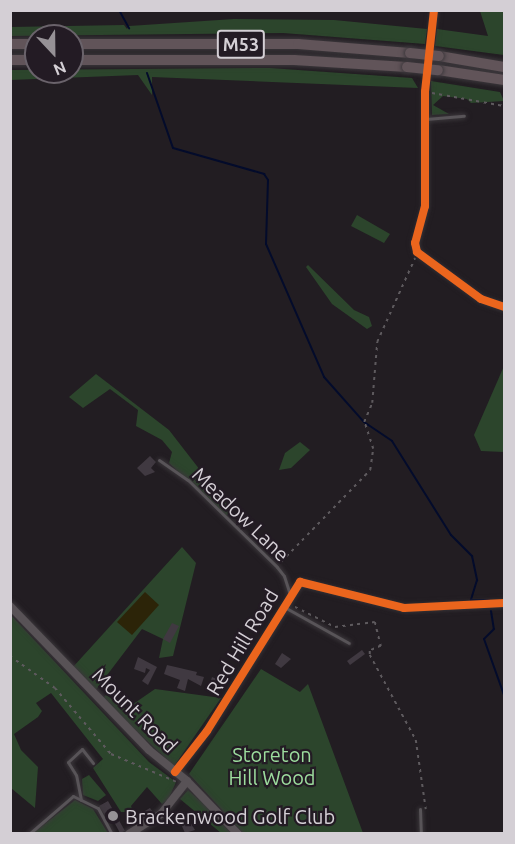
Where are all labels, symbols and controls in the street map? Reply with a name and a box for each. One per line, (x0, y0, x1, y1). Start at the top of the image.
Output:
north arrow (24, 24, 84, 84)
road number: M53 (216, 29, 266, 59)
text: N (51, 58, 69, 79)
street label: Meadow Lane (188, 462, 294, 566)
street label: Red Hill Road (201, 585, 283, 699)
street label: Mount Road (87, 662, 183, 758)
park label: Storeton Hill Wood (228, 743, 316, 790)
place label: Brackenwood Golf Club (125, 804, 335, 828)
marker: Brackenwood Golf Club (106, 809, 120, 823)

